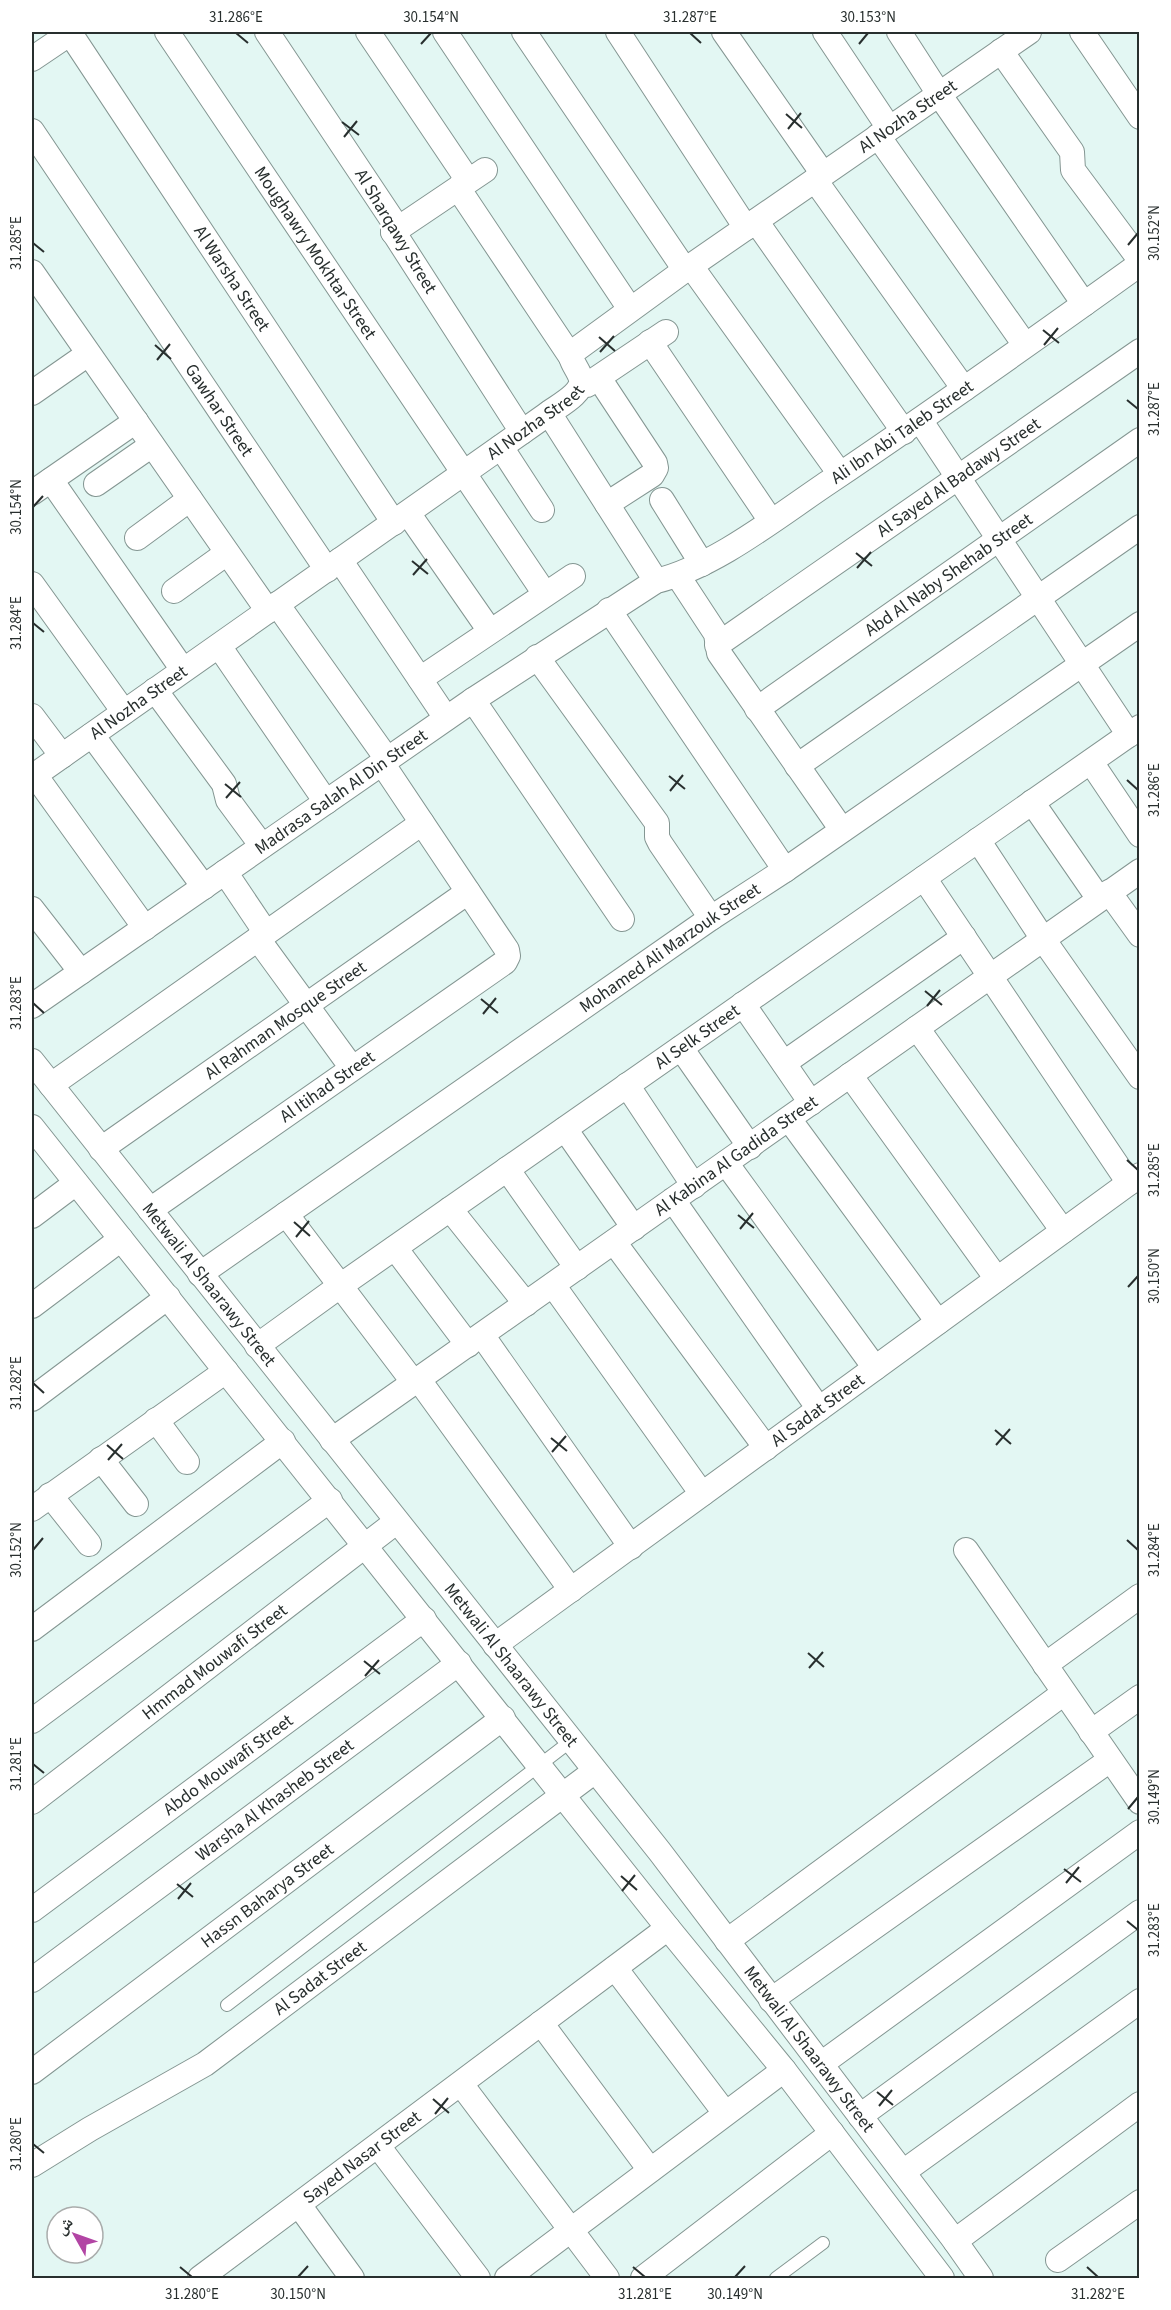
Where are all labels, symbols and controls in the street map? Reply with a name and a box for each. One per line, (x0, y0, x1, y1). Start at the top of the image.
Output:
text: 31.286°E (209, 7, 263, 28)
text: 30.154°N (403, 7, 459, 28)
text: 31.287°E (663, 7, 717, 28)
text: 30.153°N (840, 7, 896, 28)
street label: Al Nozha Street (854, 74, 962, 159)
street label: Moughawry Mokhtar Street (248, 162, 382, 344)
street label: Al Sharqawy Street (348, 164, 443, 298)
text: 30.152°N (1144, 205, 1165, 261)
text: 31.285°E (6, 216, 27, 270)
street label: Al Warsha Street (188, 221, 276, 336)
street label: Gawhar Street (179, 359, 259, 462)
street label: Ali Ibn Abi Taleb Street (826, 374, 979, 490)
street label: Al Nozha Street (482, 380, 591, 466)
text: 31.287°E (1144, 382, 1165, 436)
street label: Al Sayed Al Badawy Street (872, 412, 1046, 543)
text: 30.154°N (6, 479, 27, 535)
street label: Abd Al Naby Shehab Street (860, 507, 1038, 643)
text: 31.284°E (6, 596, 27, 650)
street label: Al Nozha Street (85, 659, 193, 746)
street label: Madrasa Salah Al Din Street (250, 723, 433, 861)
text: 31.286°E (1144, 763, 1165, 817)
street label: Mohamed Ali Marzouk Street (574, 877, 766, 1019)
street label: Al Rahman Mosque Street (200, 955, 372, 1086)
text: 31.283°E (6, 976, 27, 1030)
street label: Al Selk Street (650, 998, 745, 1075)
street label: Al Itihad Street (275, 1045, 380, 1129)
street label: Al Kabina Al Gadida Street (649, 1090, 823, 1222)
text: 31.285°E (1144, 1143, 1165, 1197)
street label: Metwali Al Shaarawy Street (136, 1197, 282, 1372)
text: 30.150°N (1144, 1248, 1165, 1304)
text: 31.282°E (6, 1356, 27, 1410)
street label: Al Sadat Street (766, 1368, 870, 1453)
text: 30.152°N (6, 1522, 27, 1578)
text: 31.284°E (1144, 1523, 1165, 1577)
street label: Metwali Al Shaarawy Street (438, 1578, 584, 1752)
street label: Hmmad Mouwafi Street (137, 1598, 292, 1726)
street label: Abdo Mouwafi Street (158, 1708, 298, 1822)
street label: Warsha Al Khasheb Street (190, 1733, 359, 1867)
text: 31.281°E (6, 1737, 27, 1791)
text: 30.149°N (1144, 1769, 1165, 1825)
street label: Hassn Baharya Street (196, 1838, 339, 1954)
text: 31.283°E (1144, 1903, 1165, 1957)
street label: Al Sadat Street (269, 1935, 372, 2021)
street label: Metwali Al Shaarawy Street (738, 1961, 880, 2138)
street label: Sayed Nasar Street (298, 2105, 426, 2210)
text: 31.280°E (6, 2117, 27, 2171)
north arrow (45, 2205, 105, 2265)
text: ش (50, 2212, 78, 2240)
text: 31.280°E (165, 2284, 219, 2305)
text: 30.150°N (270, 2284, 326, 2305)
text: 31.281°E (618, 2284, 672, 2305)
text: 30.149°N (707, 2284, 763, 2305)
text: 31.282°E (1071, 2284, 1125, 2305)

